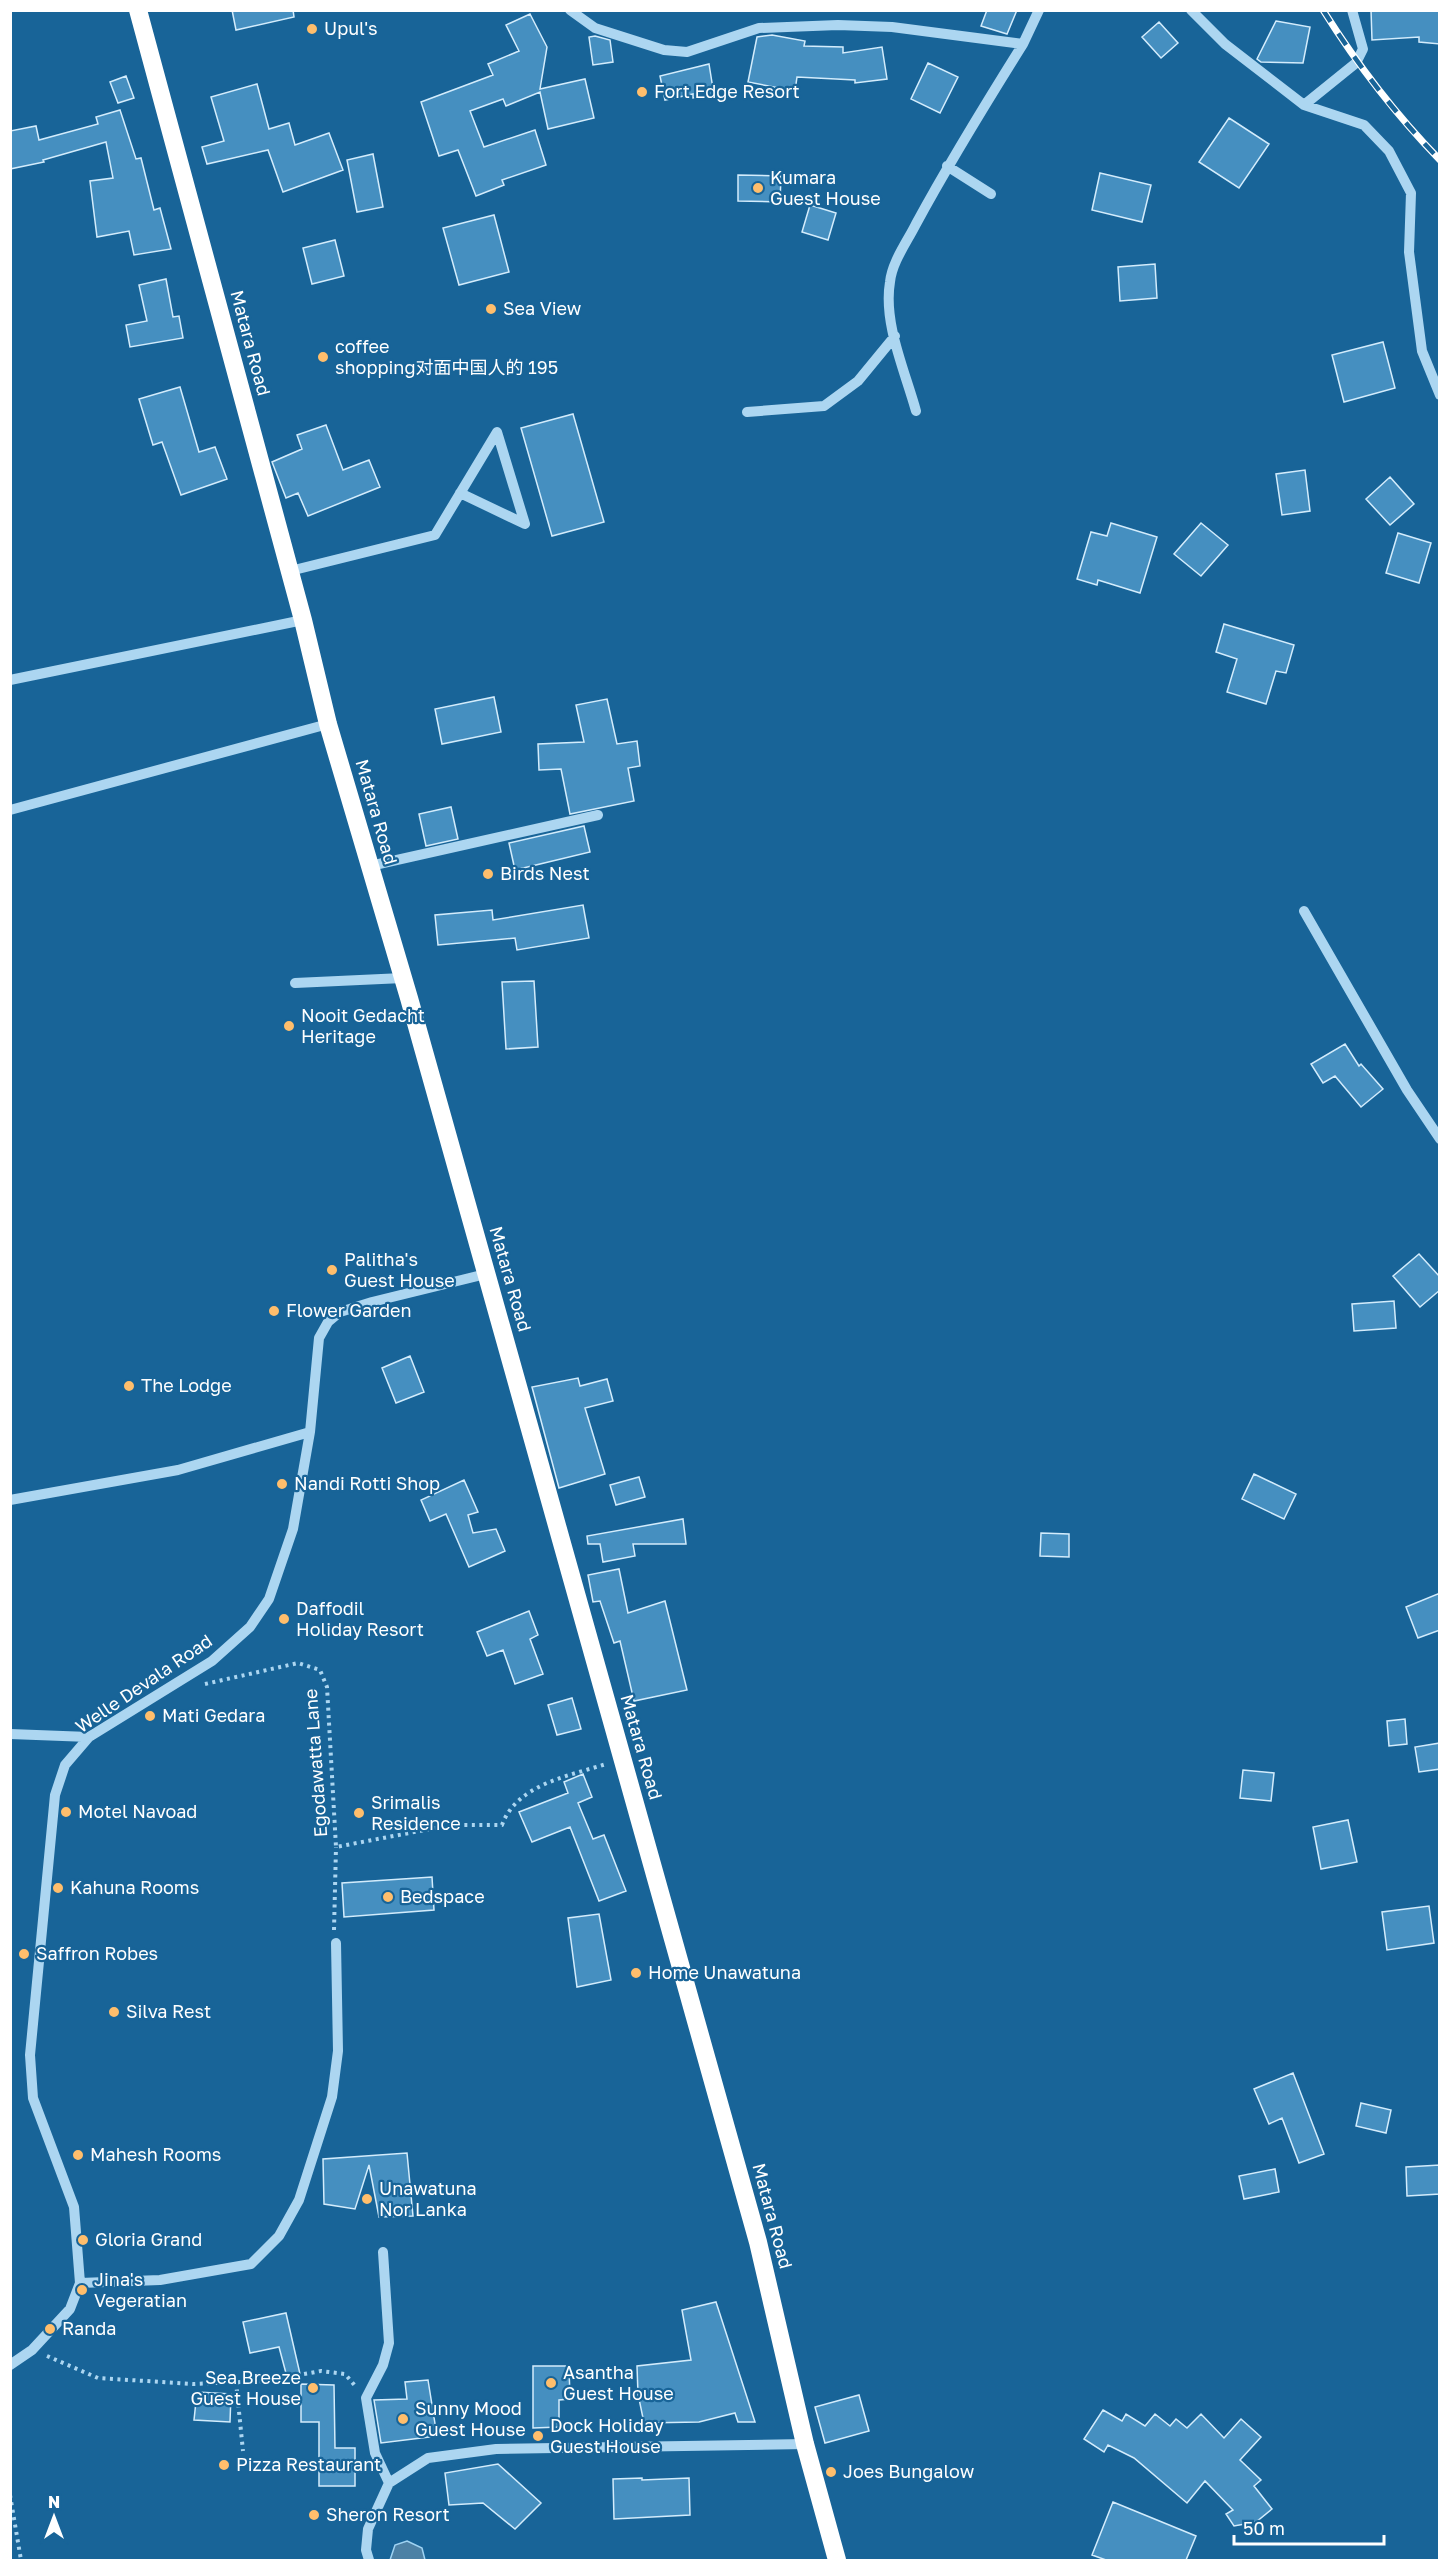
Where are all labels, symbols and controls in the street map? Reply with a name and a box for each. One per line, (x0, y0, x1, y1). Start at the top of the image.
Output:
place label: Upul's (324, 17, 378, 39)
marker: Upul's (305, 22, 319, 36)
place label: Fort Edge Resort (654, 80, 800, 102)
marker: Fort Edge Resort (635, 85, 649, 99)
place label: Kumara Guest House (770, 166, 881, 209)
marker: Kumara Guest House (751, 181, 765, 195)
street label: Matara Road (226, 288, 276, 398)
place label: Sea View (503, 297, 582, 319)
marker: Sea View (484, 302, 498, 316)
place label: coffee shopping对面中国人的 195 (335, 335, 558, 378)
marker: coffee shopping对面中国人的 195 (316, 350, 330, 364)
street label: Matara Road (351, 757, 402, 867)
place label: Birds Nest (500, 862, 590, 884)
marker: Birds Nest (481, 867, 495, 881)
place label: Nooit Gedacht Heritage (301, 1004, 425, 1047)
marker: Nooit Gedacht Heritage (282, 1019, 296, 1033)
street label: Matara Road (485, 1224, 536, 1334)
place label: Palitha's Guest House (344, 1248, 455, 1291)
marker: Palitha's Guest House (325, 1263, 339, 1277)
place label: Flower Garden (286, 1299, 412, 1321)
marker: Flower Garden (267, 1304, 281, 1318)
place label: The Lodge (141, 1374, 232, 1396)
marker: The Lodge (122, 1379, 136, 1393)
place label: Nandi Rotti Shop (294, 1472, 440, 1494)
marker: Nandi Rotti Shop (275, 1477, 289, 1491)
place label: Daffodil Holiday Resort (296, 1597, 424, 1640)
marker: Daffodil Holiday Resort (277, 1612, 291, 1626)
street label: Welle Devala Road (71, 1629, 216, 1737)
street label: Egodawatta Lane (299, 1688, 331, 1838)
street label: Matara Road (616, 1692, 667, 1802)
place label: Mati Gedara (162, 1704, 265, 1726)
marker: Mati Gedara (143, 1709, 157, 1723)
place label: Srimalis Residence (371, 1791, 461, 1834)
place label: Motel Navoad (78, 1800, 197, 1822)
marker: Motel Navoad (59, 1805, 73, 1819)
marker: Srimalis Residence (352, 1806, 366, 1820)
place label: Kahuna Rooms (70, 1876, 199, 1898)
marker: Kahuna Rooms (51, 1881, 65, 1895)
place label: Bedspace (400, 1885, 485, 1907)
marker: Bedspace (381, 1890, 395, 1904)
place label: Saffron Robes (36, 1942, 158, 1964)
marker: Saffron Robes (17, 1947, 31, 1961)
place label: Home Unawatuna (648, 1961, 801, 1983)
marker: Home Unawatuna (629, 1966, 643, 1980)
place label: Silva Rest (126, 2000, 211, 2022)
marker: Silva Rest (107, 2005, 121, 2019)
place label: Mahesh Rooms (90, 2143, 221, 2165)
marker: Mahesh Rooms (71, 2148, 85, 2162)
street label: Matara Road (748, 2161, 798, 2271)
place label: Unawatuna Nor Lanka (379, 2177, 477, 2220)
marker: Unawatuna Nor Lanka (360, 2192, 374, 2206)
place label: Gloria Grand (95, 2228, 202, 2250)
marker: Gloria Grand (76, 2233, 90, 2247)
place label: Jina's Vegeratian (94, 2268, 187, 2311)
marker: Jina's Vegeratian (75, 2283, 89, 2297)
place label: Randa (62, 2317, 117, 2339)
marker: Randa (43, 2322, 57, 2336)
place label: Asantha Guest House (563, 2361, 674, 2404)
place label: Sea Breeze Guest House (190, 2366, 301, 2409)
marker: Asantha Guest House (544, 2376, 558, 2390)
marker: Sea Breeze Guest House (306, 2381, 320, 2395)
place label: Sunny Mood Guest House (415, 2397, 526, 2440)
marker: Sunny Mood Guest House (396, 2412, 410, 2426)
place label: Dock Holiday Guest House (550, 2414, 664, 2457)
marker: Dock Holiday Guest House (531, 2429, 545, 2443)
place label: Pizza Restaurant (236, 2453, 381, 2475)
marker: Pizza Restaurant (217, 2458, 231, 2472)
place label: Joes Bungalow (843, 2460, 975, 2482)
marker: Joes Bungalow (824, 2465, 838, 2479)
north arrow (24, 2487, 84, 2547)
text: N (48, 2492, 60, 2512)
place label: Sheron Resort (326, 2503, 450, 2525)
marker: Sheron Resort (307, 2508, 321, 2522)
scale bar (1234, 2508, 1384, 2546)
text: 50 m (1243, 2517, 1285, 2539)

